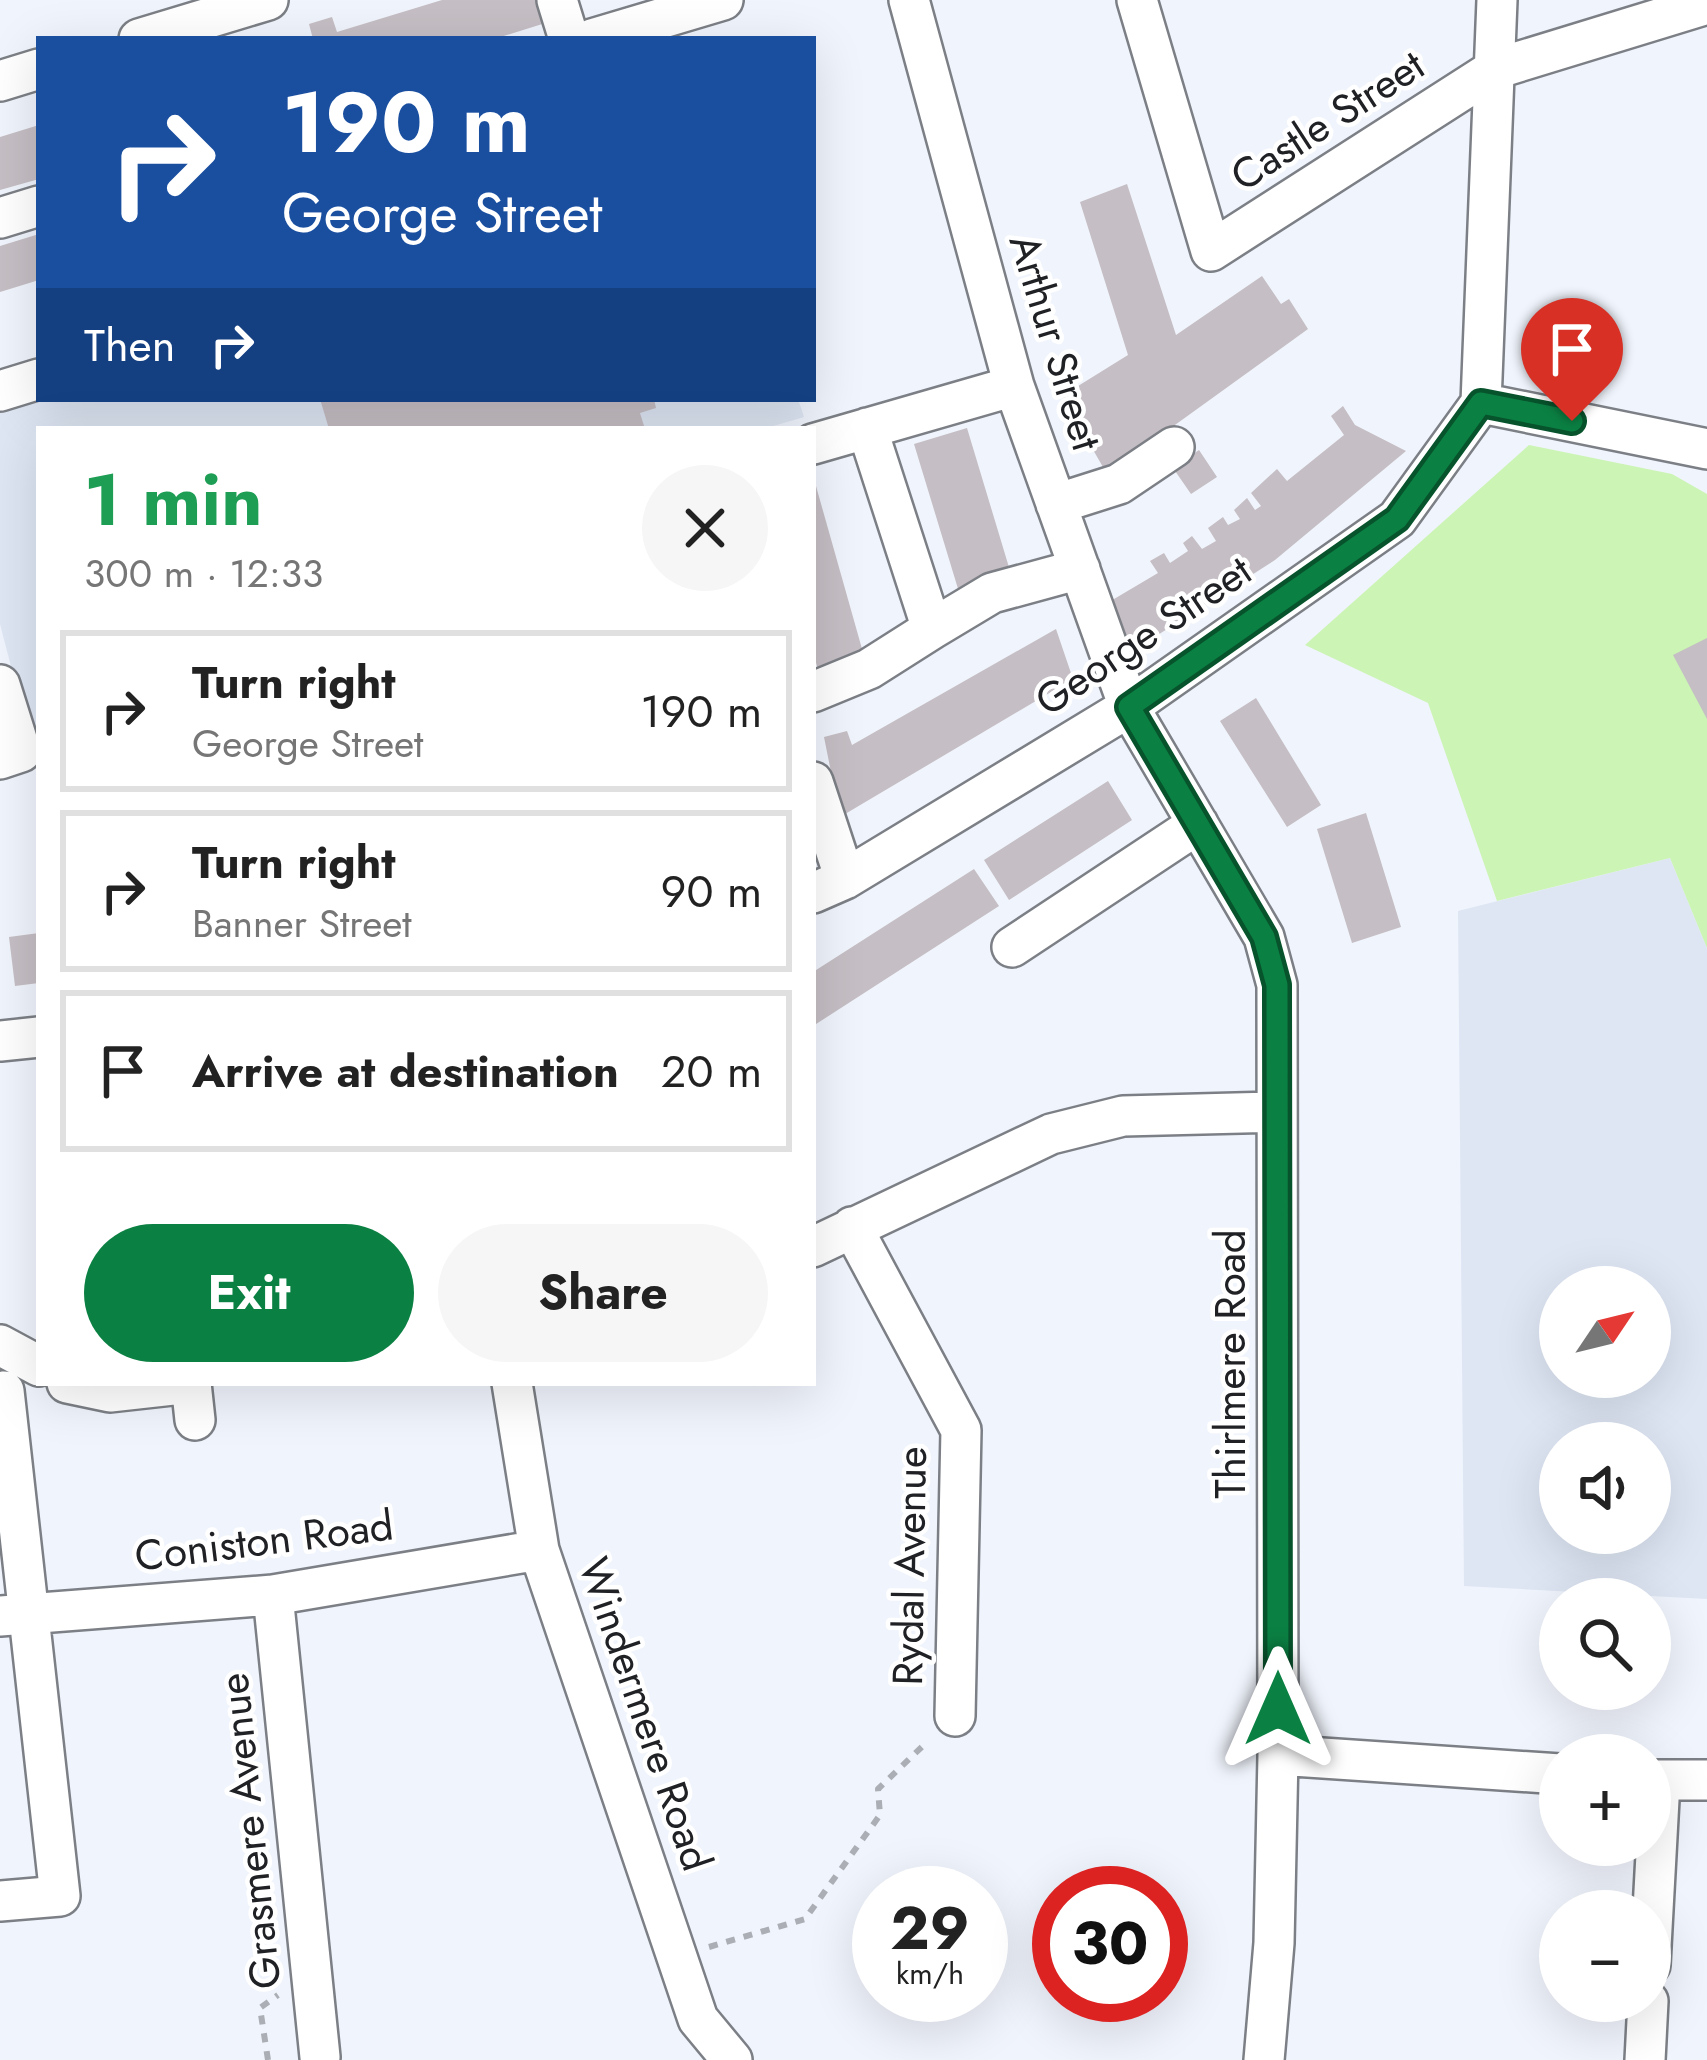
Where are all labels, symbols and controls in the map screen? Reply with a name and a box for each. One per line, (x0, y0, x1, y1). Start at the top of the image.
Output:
street label: Castle Street (1218, 35, 1436, 206)
text: 190 m (282, 62, 531, 184)
icon: right (84, 84, 240, 240)
text: George Street (282, 174, 603, 252)
street label: Arthur Street (994, 226, 1117, 458)
pin (1521, 298, 1623, 421)
icon: right (199, 312, 265, 378)
text: Then (84, 313, 175, 378)
icon: arrive (1539, 316, 1605, 382)
text: 1 min (84, 448, 263, 552)
button: close (642, 465, 768, 591)
street label: George Street (1023, 540, 1264, 730)
text: 300 m · 12:33 (84, 545, 323, 602)
text: Turn right (192, 650, 396, 715)
icon: right (90, 678, 156, 744)
text: 190 m (640, 679, 762, 744)
text: George Street (192, 715, 423, 772)
text: Turn right (192, 830, 396, 895)
icon: right (90, 858, 156, 924)
text: 90 m (660, 859, 762, 924)
text: Banner Street (192, 895, 412, 952)
icon: arrive (90, 1038, 156, 1104)
text: Arrive at destination (192, 1039, 619, 1104)
text: 20 m (661, 1039, 762, 1104)
button: Exit (84, 1224, 414, 1362)
button: Share (438, 1224, 768, 1362)
street label: Thirlmere Road (1200, 1229, 1261, 1499)
north arrow (1539, 1266, 1671, 1398)
map controls (1539, 1266, 1671, 2022)
button: sound (1539, 1422, 1671, 1554)
street label: Rydal Avenue (877, 1446, 942, 1686)
street label: Coniston Road (131, 1494, 397, 1587)
street label: Windermere Road (563, 1549, 728, 1879)
button: search (1539, 1578, 1671, 1710)
position arrow (1215, 1646, 1341, 1772)
street label: Grasmere Avenue (203, 1670, 296, 1992)
button: + (1539, 1734, 1671, 1866)
speed limit sign: 30 (1032, 1866, 1188, 2022)
text: 29 (890, 1885, 970, 1972)
button: − (1539, 1890, 1671, 2022)
text: km/h (896, 1952, 964, 1995)

